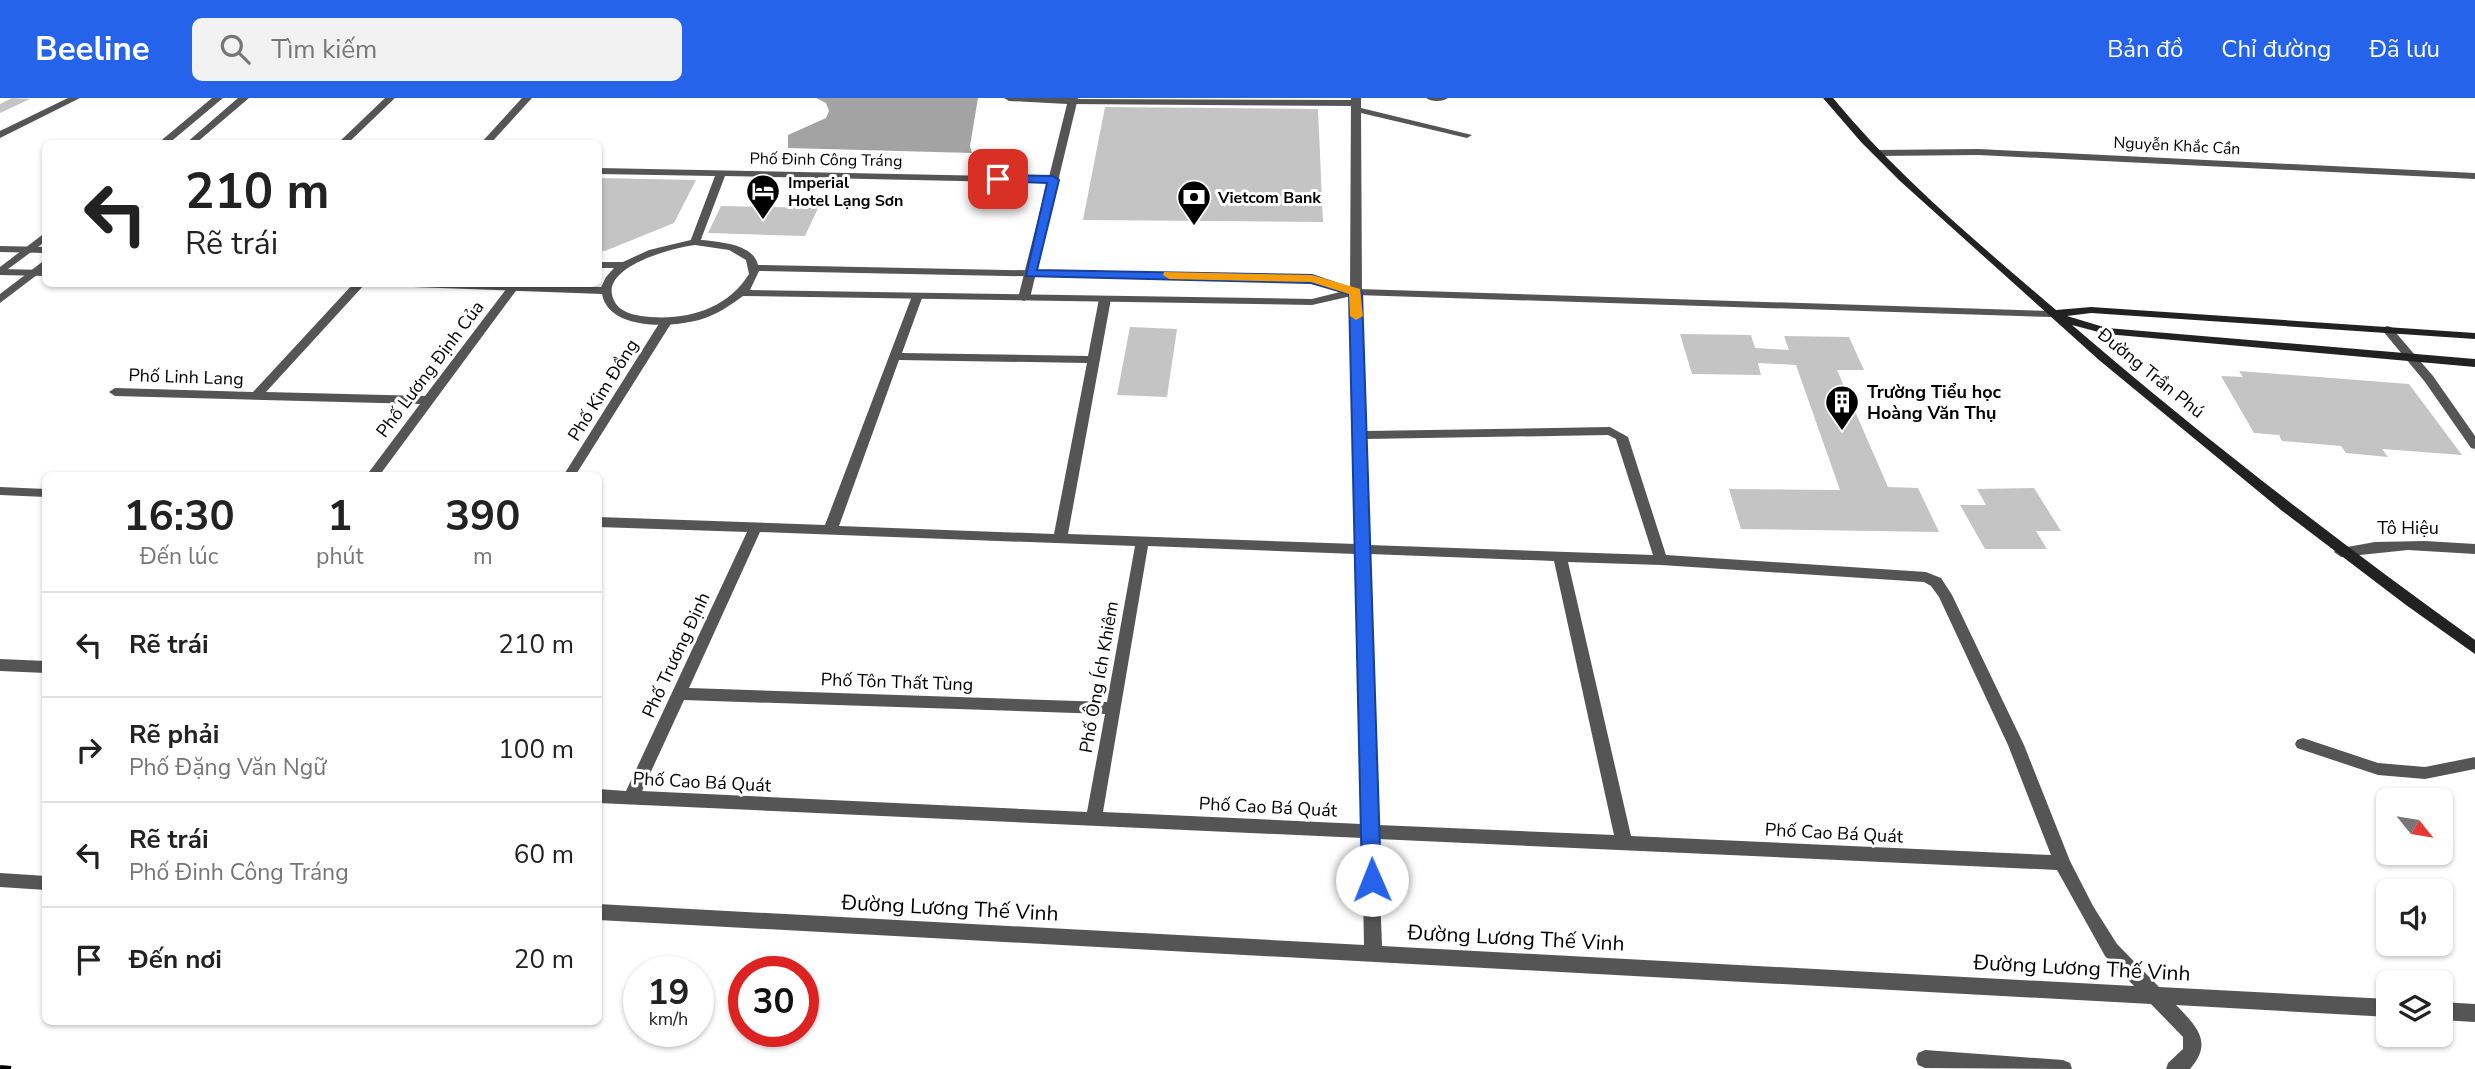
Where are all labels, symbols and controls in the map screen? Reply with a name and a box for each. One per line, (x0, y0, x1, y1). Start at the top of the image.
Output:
search box (192, 18, 682, 81)
text: Beeline (35, 27, 150, 72)
icon: search (216, 30, 254, 68)
text: Tìm kiếm (272, 32, 377, 67)
text: Bản đồ (2107, 33, 2183, 65)
text: Chỉ đường (2221, 33, 2331, 65)
text: Đã lưu (2369, 33, 2440, 65)
street label: Nguyễn Khắc Cần (2113, 132, 2241, 160)
street label: Phố Đinh Công Tráng (749, 148, 903, 172)
pin (968, 149, 1028, 209)
text: 210 m (185, 158, 329, 225)
icon: arrive (979, 160, 1017, 198)
icon: left (70, 168, 161, 259)
hotel icon: Imperial Hotel Lạng Sơn (744, 172, 782, 221)
place label: Imperial Hotel Lạng Sơn (788, 172, 903, 212)
bank icon: Vietcom Bank (1175, 178, 1213, 227)
place label: Vietcom Bank (1217, 187, 1321, 209)
text: Rẽ trái (185, 222, 278, 265)
street label: Phố Lương Định Của (371, 296, 489, 442)
street label: Đường Trần Phú (2092, 322, 2209, 423)
street label: Phố Kim Đồng (562, 335, 644, 445)
street label: Phố Linh Lang (128, 363, 244, 391)
place label: Trường Tiểu học Hoàng Văn Thụ (1867, 380, 2002, 425)
building icon: Trường Tiểu học Hoàng Văn Thụ (1823, 383, 1861, 432)
text: 16:30 (123, 488, 235, 545)
text: 1 (327, 488, 352, 545)
text: 390 (445, 488, 521, 545)
street label: Tô Hiệu (2377, 516, 2439, 540)
text: Đến lúc (140, 541, 218, 572)
text: phút (316, 541, 364, 572)
text: m (473, 541, 493, 572)
street label: Phố Trương Định (636, 588, 716, 722)
street label: Phố Ông Ích Khiêm (1074, 599, 1124, 755)
icon: left (70, 626, 108, 664)
text: Rẽ trái (129, 627, 209, 662)
text: 210 m (498, 627, 574, 662)
street label: Phố Tôn Thất Tùng (820, 667, 974, 697)
text: Rẽ phải (129, 717, 219, 752)
icon: right (70, 731, 108, 769)
text: 100 m (498, 732, 574, 767)
text: Phố Đặng Văn Ngữ (129, 752, 326, 783)
street label: Phố Cao Bá Quát (632, 766, 772, 798)
north arrow (2376, 788, 2454, 864)
map controls (2376, 788, 2453, 1047)
street label: Phố Cao Bá Quát (1198, 791, 1338, 823)
street label: Phố Cao Bá Quát (1764, 817, 1904, 849)
text: Rẽ trái (129, 822, 209, 857)
icon: left (70, 836, 108, 874)
text: 60 m (514, 837, 574, 872)
position arrow (1335, 843, 1409, 917)
text: Phố Đinh Công Tráng (129, 857, 349, 888)
button: sound (2376, 879, 2453, 956)
street label: Đường Lương Thế Vinh (840, 888, 1059, 928)
street label: Đường Lương Thế Vinh (1406, 918, 1625, 958)
icon: arrive (70, 941, 108, 979)
text: Đến nơi (129, 942, 222, 977)
text: 20 m (514, 942, 574, 977)
street label: Đường Lương Thế Vinh (1972, 948, 2191, 988)
speed limit sign: 30 (728, 956, 819, 1047)
text: 19 (647, 969, 690, 1016)
button: layers (2376, 970, 2453, 1047)
text: km/h (649, 1007, 688, 1031)

